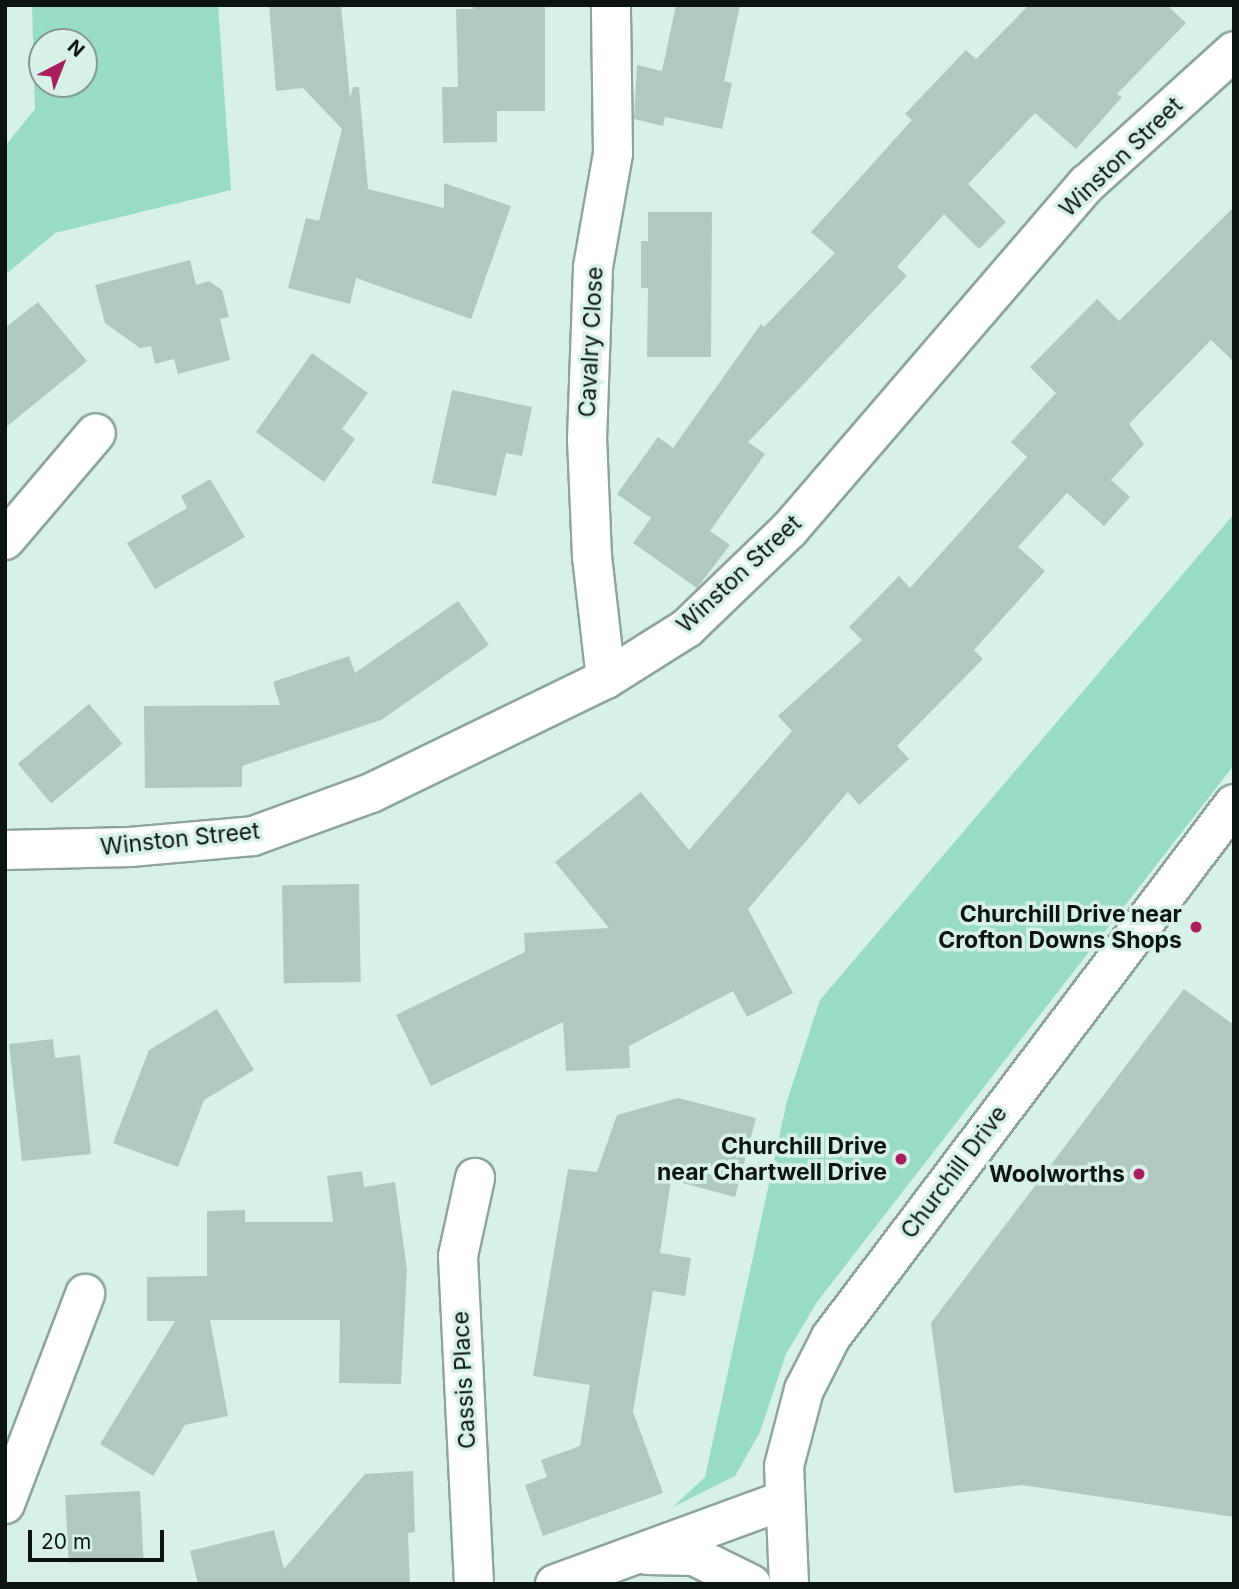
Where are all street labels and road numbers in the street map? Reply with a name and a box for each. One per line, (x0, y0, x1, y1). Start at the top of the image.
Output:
street label: Winston Street (1054, 91, 1188, 223)
street label: Cavalry Close (573, 266, 609, 418)
street label: Winston Street (671, 509, 807, 639)
street label: Winston Street (99, 817, 261, 861)
street label: Churchill Drive (895, 1100, 1013, 1244)
street label: Cassis Place (447, 1310, 481, 1450)

